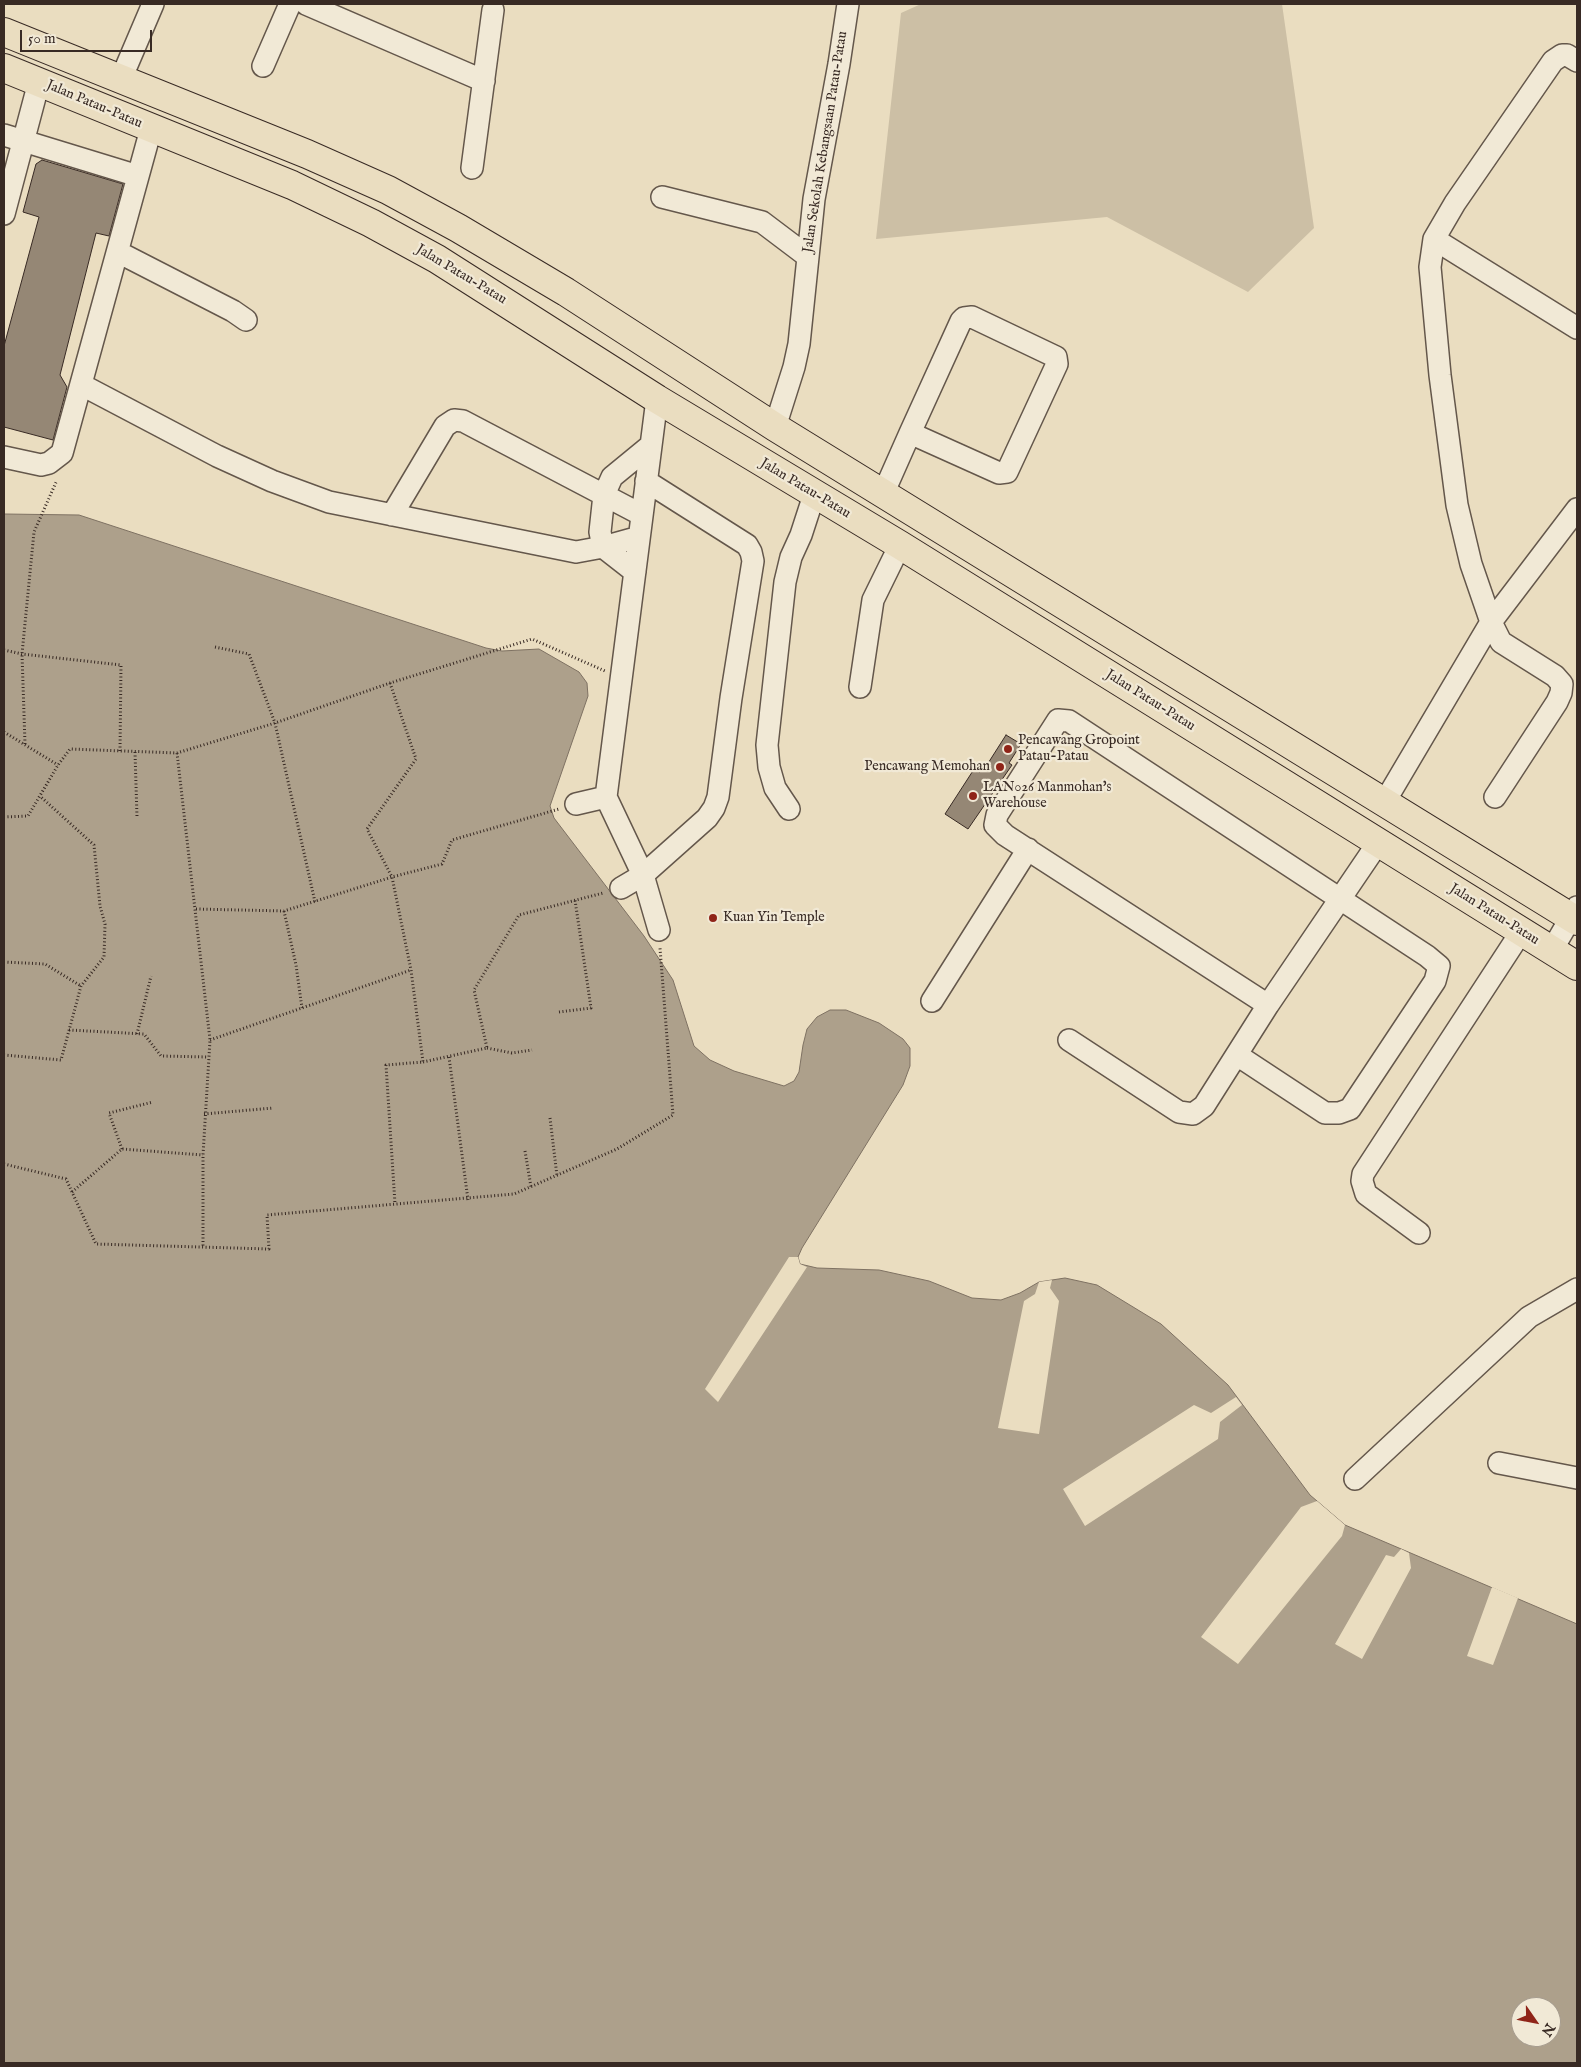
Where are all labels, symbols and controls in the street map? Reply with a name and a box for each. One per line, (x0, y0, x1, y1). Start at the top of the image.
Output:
scale bar (22, 20, 155, 52)
text: 50 m (28, 29, 56, 48)
street label: Jalan Sekolah Kebangsaan Patau-Patau (800, 30, 852, 254)
street label: Jalan Patau-Patau (43, 77, 145, 133)
street label: Jalan Patau-Patau (413, 241, 509, 309)
street label: Jalan Patau-Patau (757, 455, 853, 523)
street label: Jalan Patau-Patau (1102, 667, 1198, 735)
place label: Pencawang Gropoint Patau-Patau (1018, 733, 1140, 766)
marker: Pencawang Gropoint Patau-Patau (1002, 743, 1014, 755)
place label: Pencawang Memohan (864, 759, 990, 775)
marker: Pencawang Memohan (994, 761, 1006, 773)
place label: LAN026 Manmohan's Warehouse (983, 780, 1111, 812)
marker: LAN026 Manmohan's Warehouse (967, 790, 979, 802)
street label: Jalan Patau-Patau (1446, 881, 1542, 949)
place label: Kuan Yin Temple (723, 910, 825, 926)
marker: Kuan Yin Temple (707, 912, 719, 924)
north arrow (1511, 1997, 1561, 2047)
text: N (1537, 2020, 1559, 2040)

